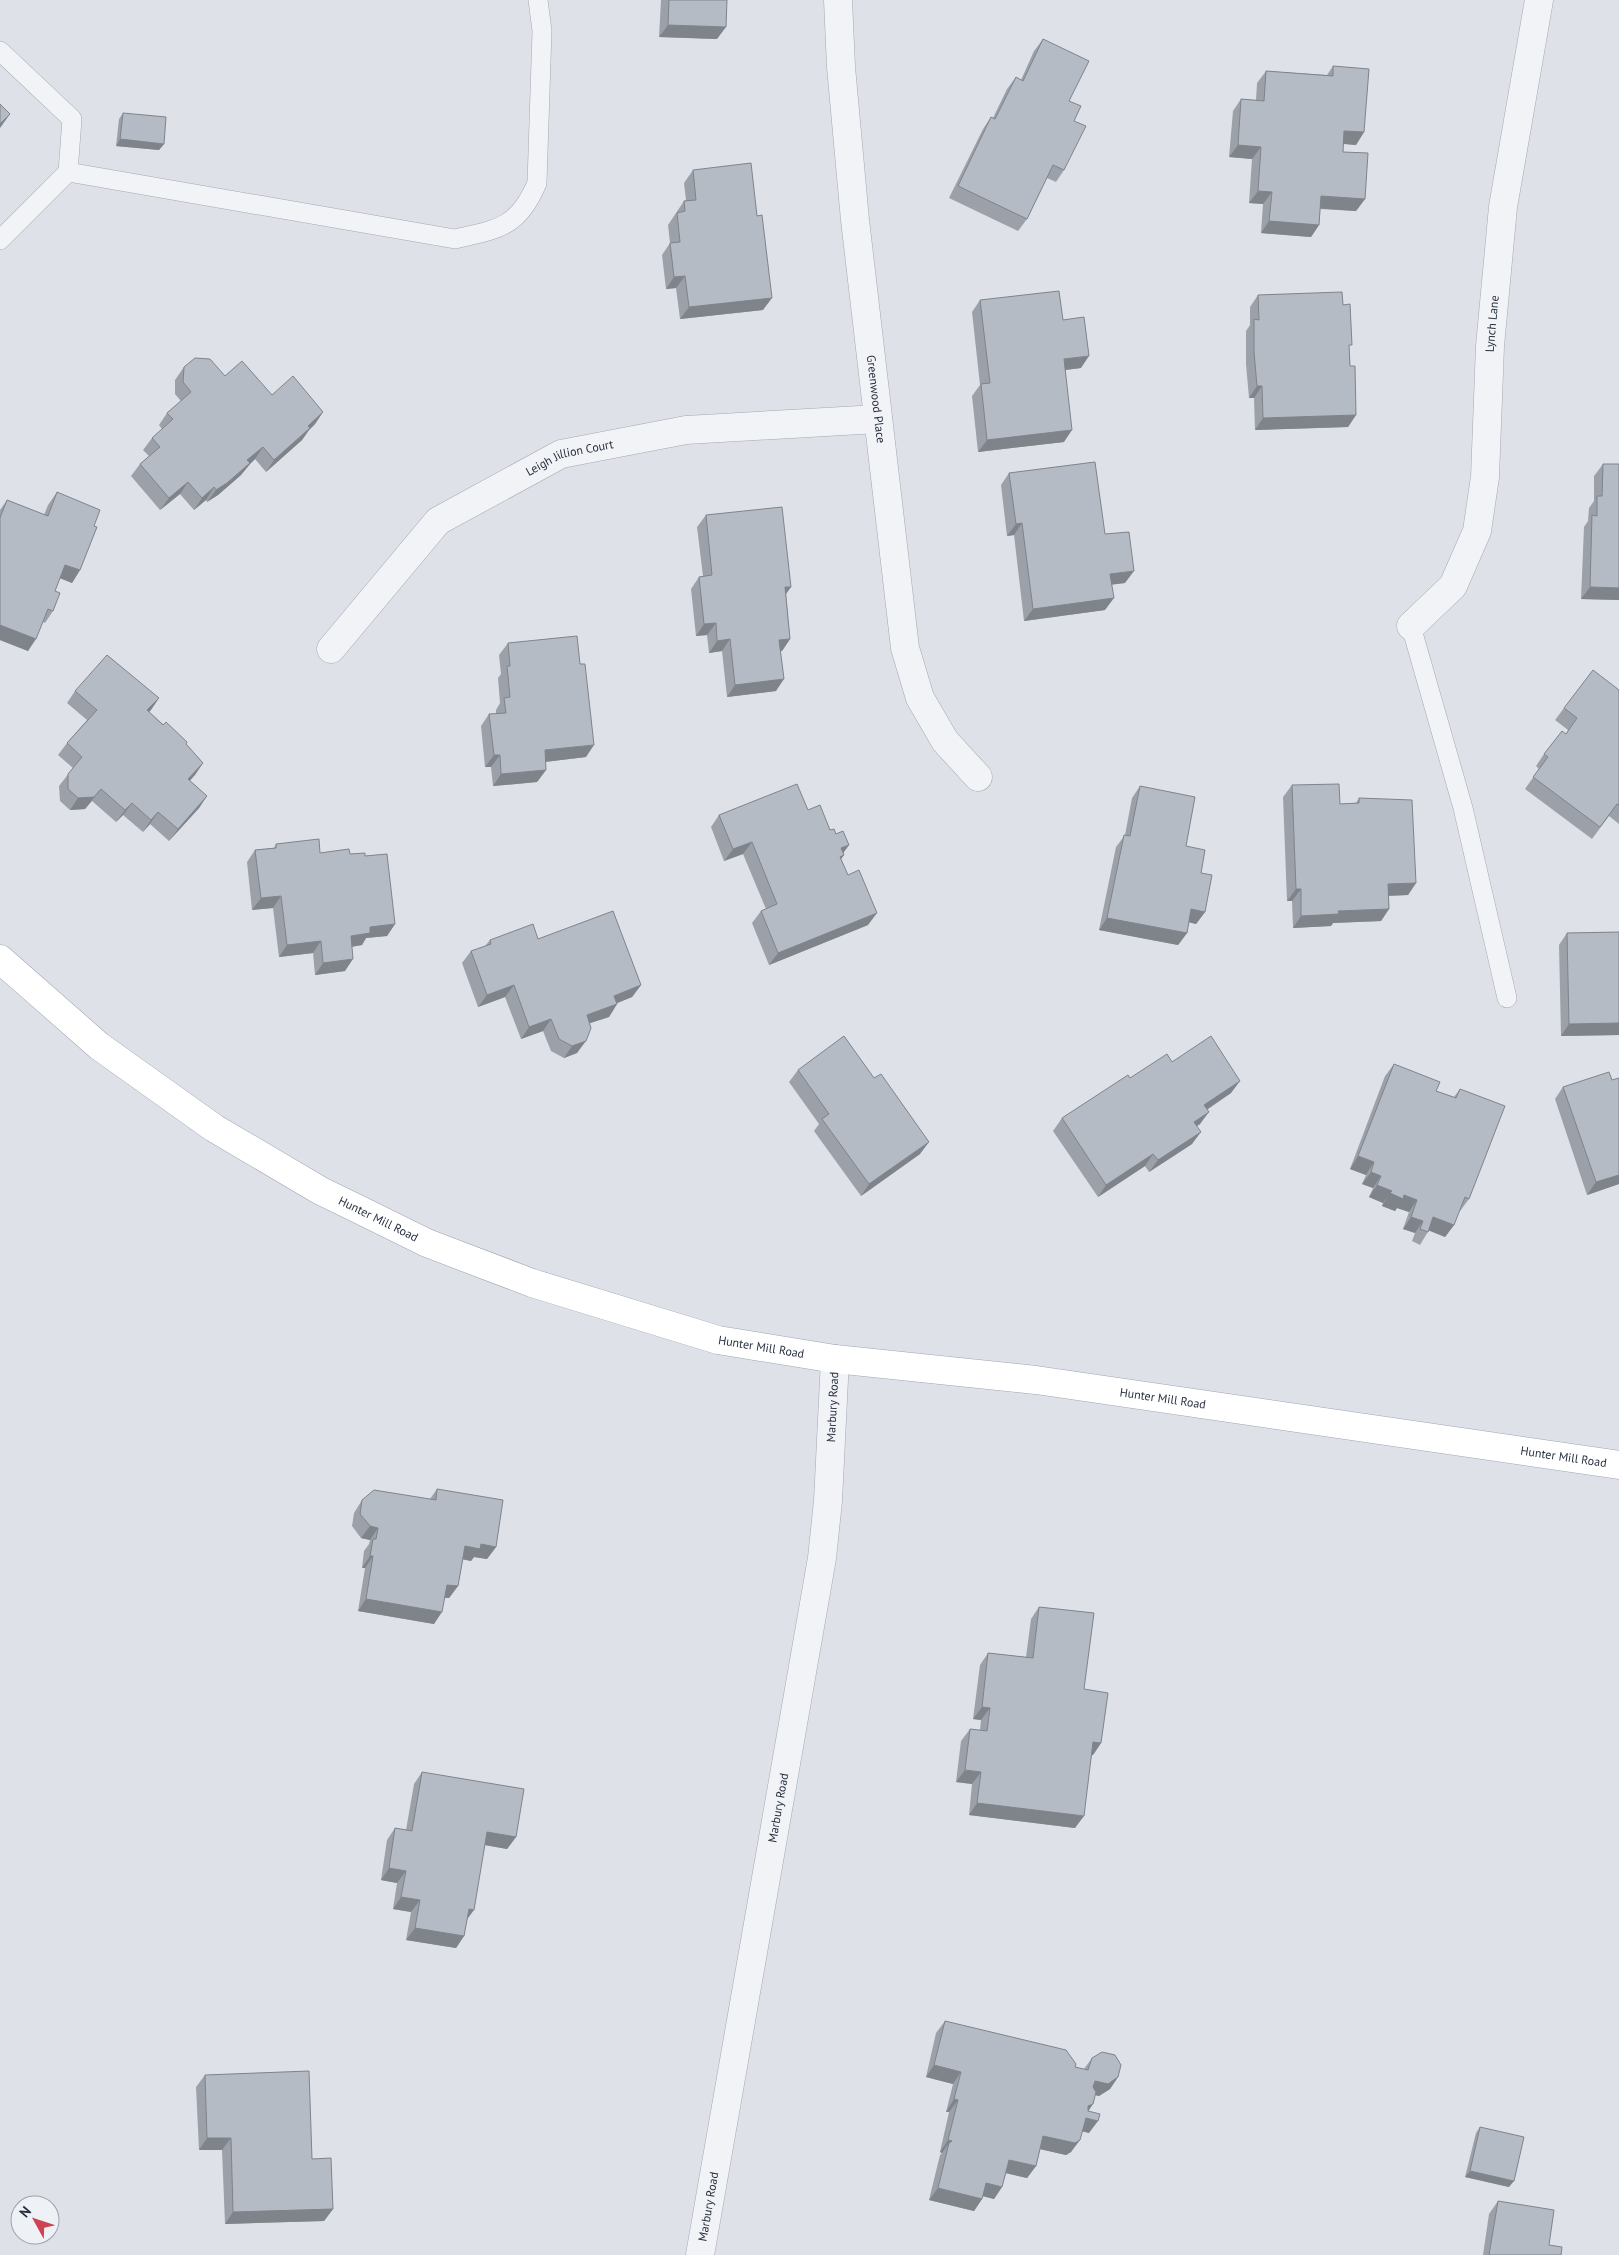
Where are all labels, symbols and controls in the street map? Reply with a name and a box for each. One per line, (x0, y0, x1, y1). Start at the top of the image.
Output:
street label: Lynch Lane (1482, 295, 1502, 352)
street label: Greenwood Place (864, 354, 889, 444)
street label: Leigh Jillion Court (523, 436, 615, 479)
street label: Hunter Mill Road (336, 1193, 421, 1244)
street label: Hunter Mill Road (717, 1332, 805, 1361)
street label: Marbury Road (823, 1371, 841, 1443)
street label: Hunter Mill Road (1119, 1384, 1207, 1412)
street label: Hunter Mill Road (1520, 1443, 1608, 1470)
street label: Marbury Road (764, 1772, 791, 1844)
street label: Marbury Road (694, 2171, 721, 2243)
north arrow (10, 2195, 60, 2245)
text: N (15, 2202, 35, 2221)

